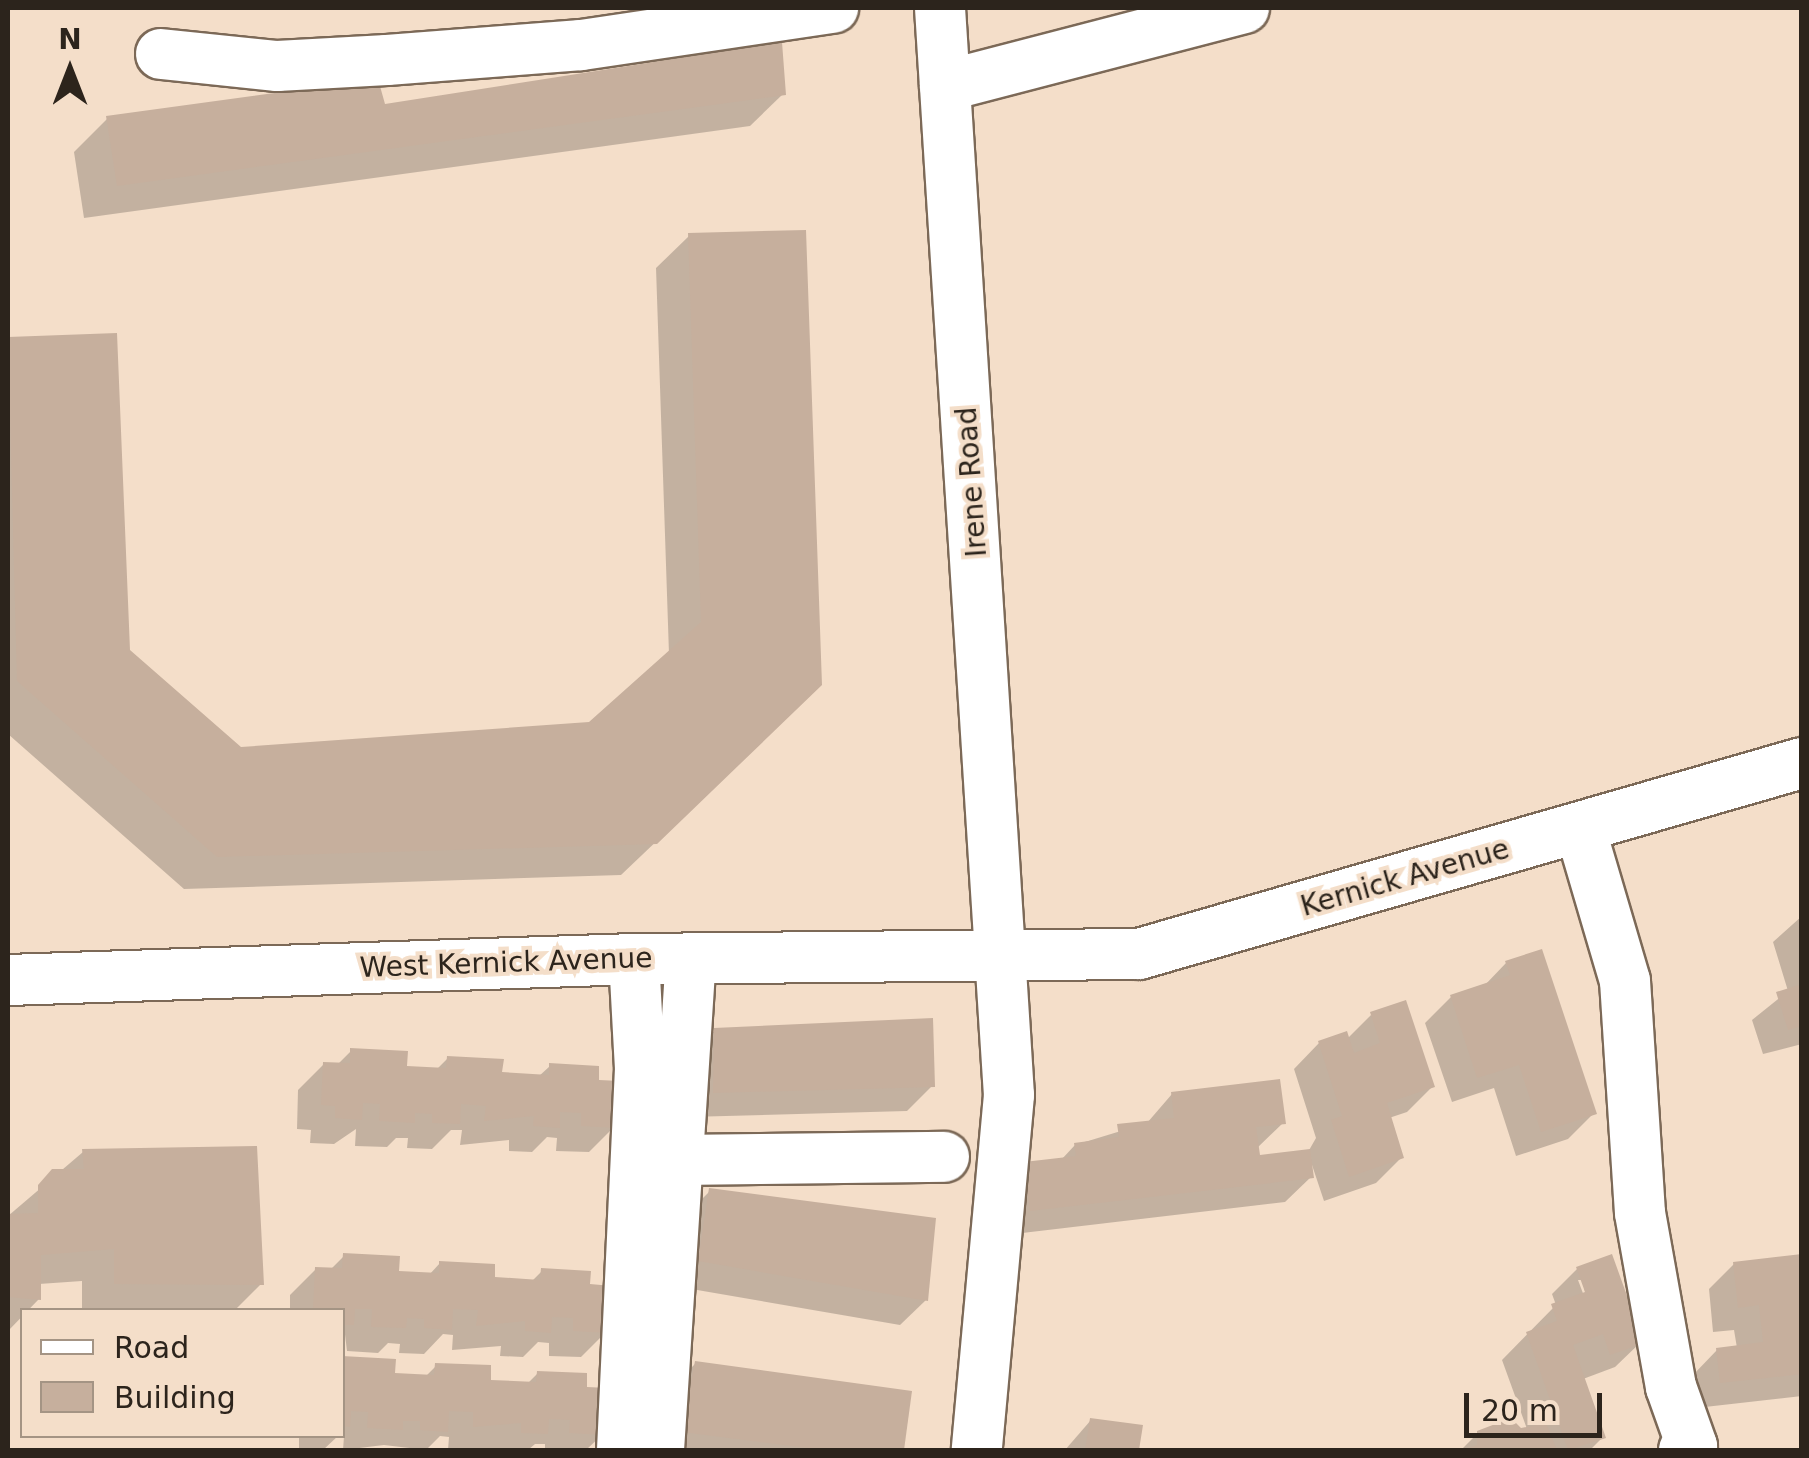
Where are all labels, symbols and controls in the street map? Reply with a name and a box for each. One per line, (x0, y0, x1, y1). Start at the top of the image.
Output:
north arrow (20, 20, 120, 120)
text: N (58, 23, 82, 56)
street label: Irene Road (950, 406, 994, 558)
street label: Kernick Avenue (1297, 832, 1513, 924)
street label: West Kernick Avenue (359, 941, 653, 985)
legend (20, 1308, 345, 1438)
text: Road (114, 1330, 189, 1365)
scale bar (1469, 1373, 1606, 1435)
text: Building (114, 1380, 236, 1415)
text: 20 m (1481, 1393, 1558, 1428)

